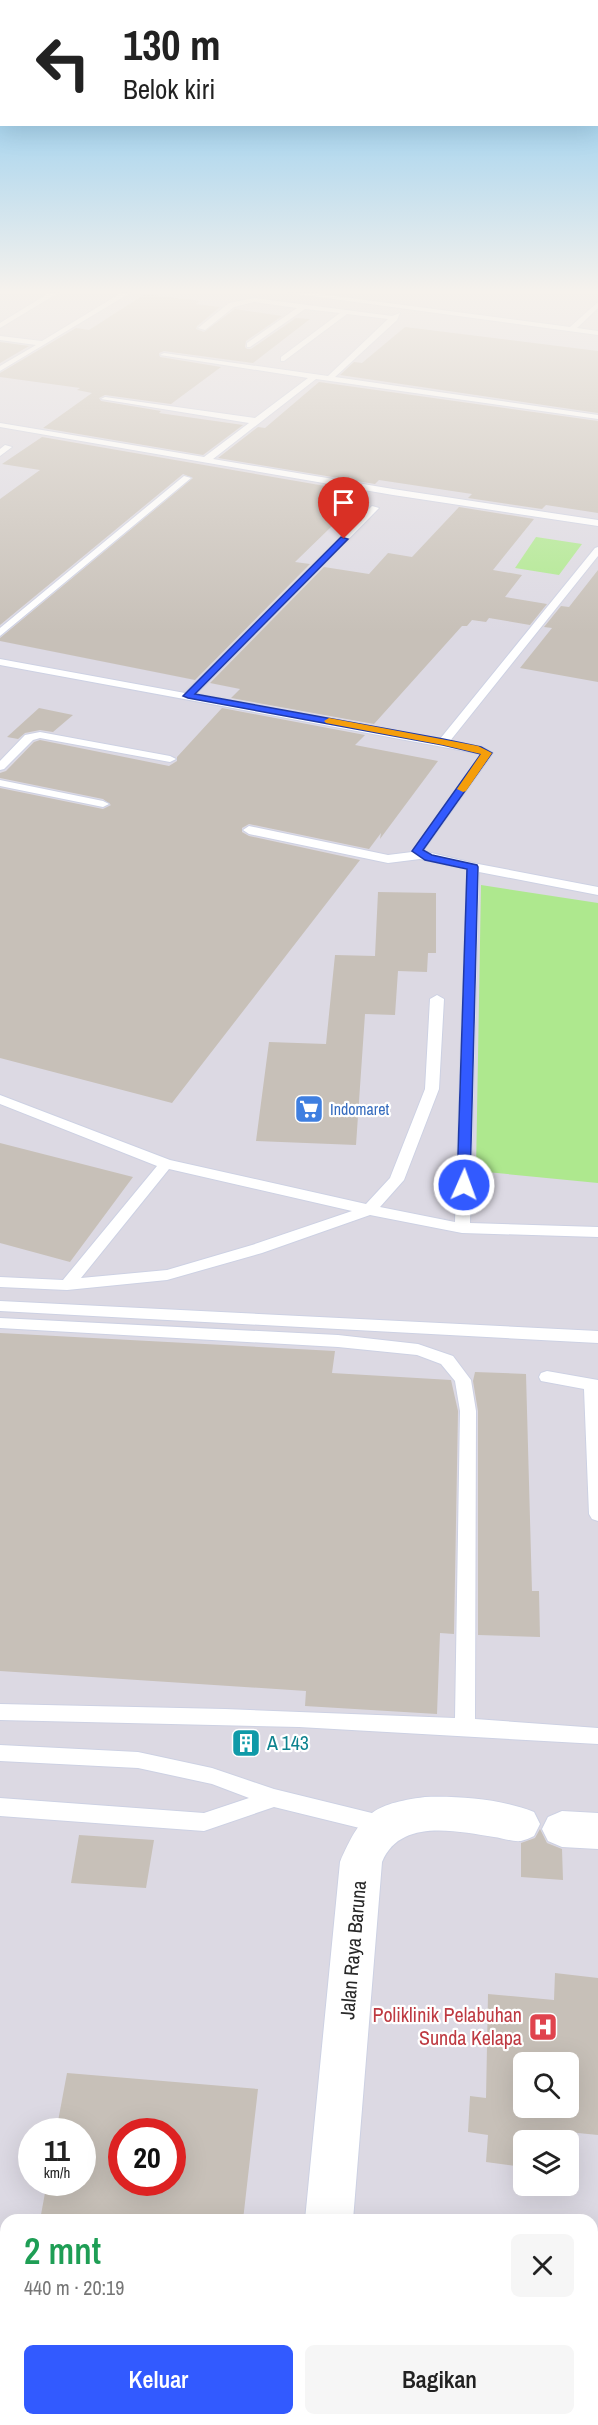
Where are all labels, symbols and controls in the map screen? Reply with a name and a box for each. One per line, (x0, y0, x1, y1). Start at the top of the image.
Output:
text: 130 m (123, 17, 221, 73)
icon: left (24, 24, 102, 102)
text: Belok kiri (123, 71, 215, 107)
pin (318, 477, 369, 539)
icon: arrive (327, 486, 360, 519)
supermarket icon: Indomaret (293, 1093, 325, 1125)
place label: Indomaret (330, 1098, 389, 1120)
position arrow (432, 1153, 496, 1217)
building icon: A 143 (230, 1727, 262, 1759)
place label: A 143 (266, 1729, 309, 1756)
street label: Jalan Raya Baruna (333, 1879, 372, 2021)
place label: Poliklinik Pelabuhan Sunda Kelapa (372, 2001, 522, 2051)
hospital icon: Poliklinik Pelabuhan Sunda Kelapa (527, 2011, 559, 2043)
map controls (513, 2052, 579, 2196)
button: search (513, 2052, 579, 2118)
speed limit sign: 20 (108, 2118, 186, 2196)
text: 11 (44, 2130, 70, 2170)
button: layers (513, 2130, 579, 2196)
text: km/h (44, 2162, 70, 2183)
text: 2 mnt (24, 2227, 101, 2275)
button: close (511, 2234, 574, 2297)
text: 440 m · 20:19 (24, 2274, 124, 2301)
button: Keluar (24, 2345, 293, 2414)
button: Bagikan (305, 2345, 574, 2414)

